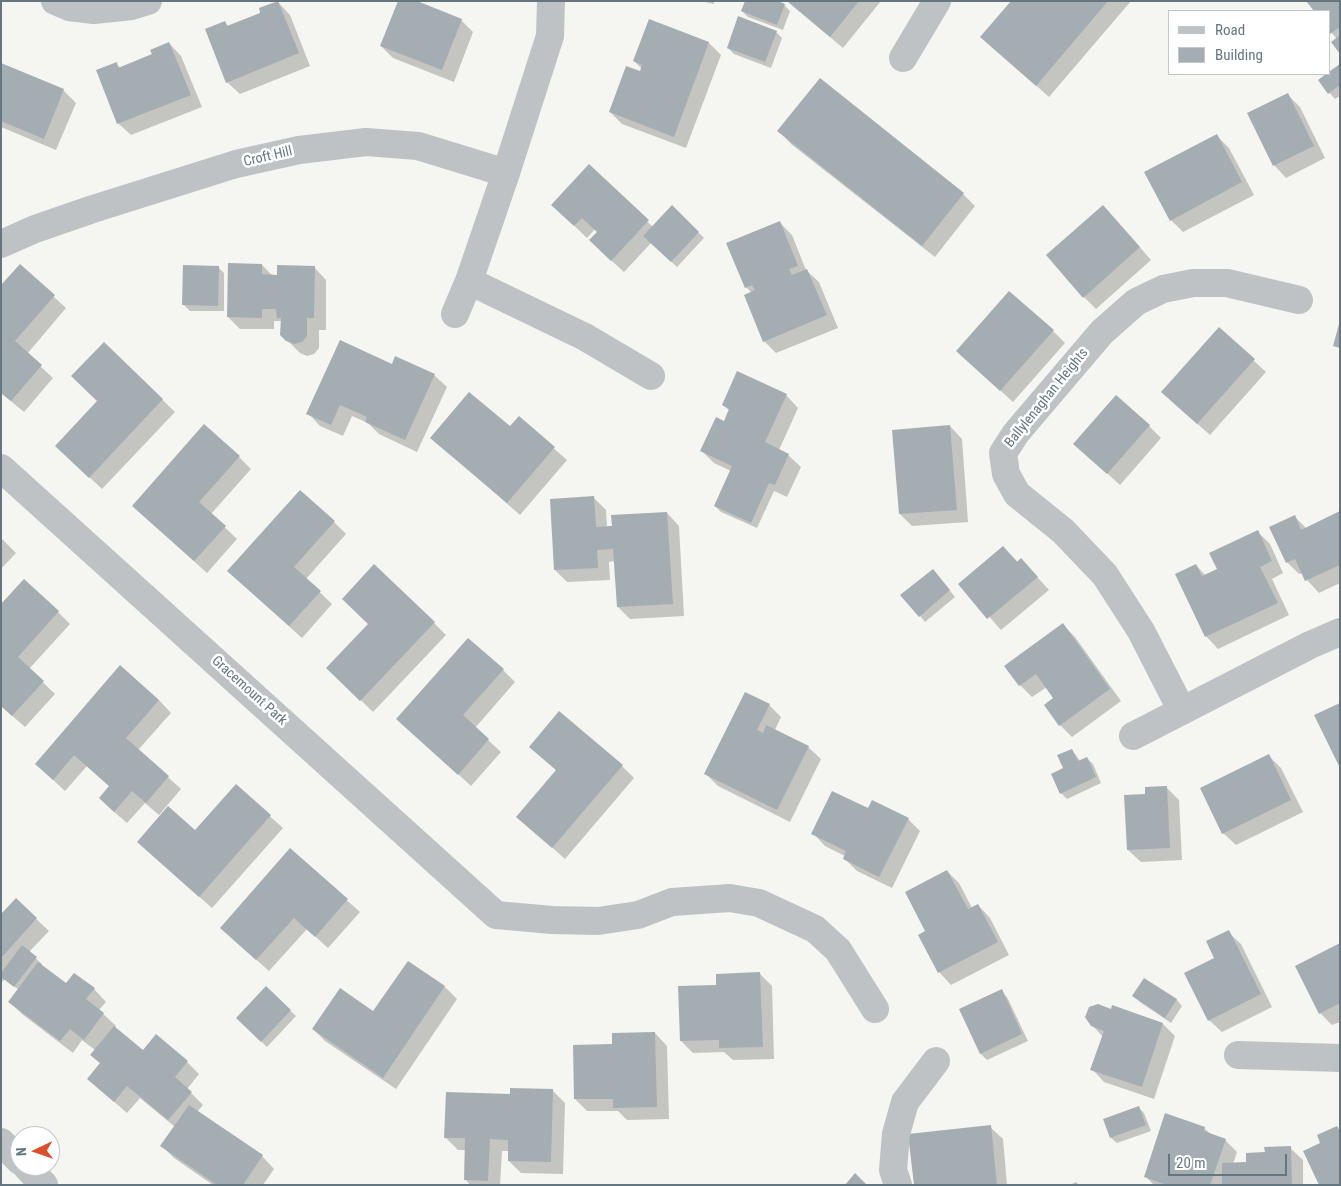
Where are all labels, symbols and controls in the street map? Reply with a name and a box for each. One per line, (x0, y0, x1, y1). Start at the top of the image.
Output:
legend (1168, 10, 1331, 75)
text: Road (1215, 21, 1245, 39)
text: Building (1215, 46, 1263, 64)
street label: Croft Hill (242, 143, 294, 171)
street label: Ballylenaghan Heights (1002, 345, 1092, 451)
street label: Gracemount Park (208, 653, 290, 729)
north arrow (10, 1126, 60, 1176)
scale bar (1171, 1144, 1290, 1176)
text: N (13, 1147, 29, 1156)
text: 20 m (1176, 1154, 1206, 1172)

